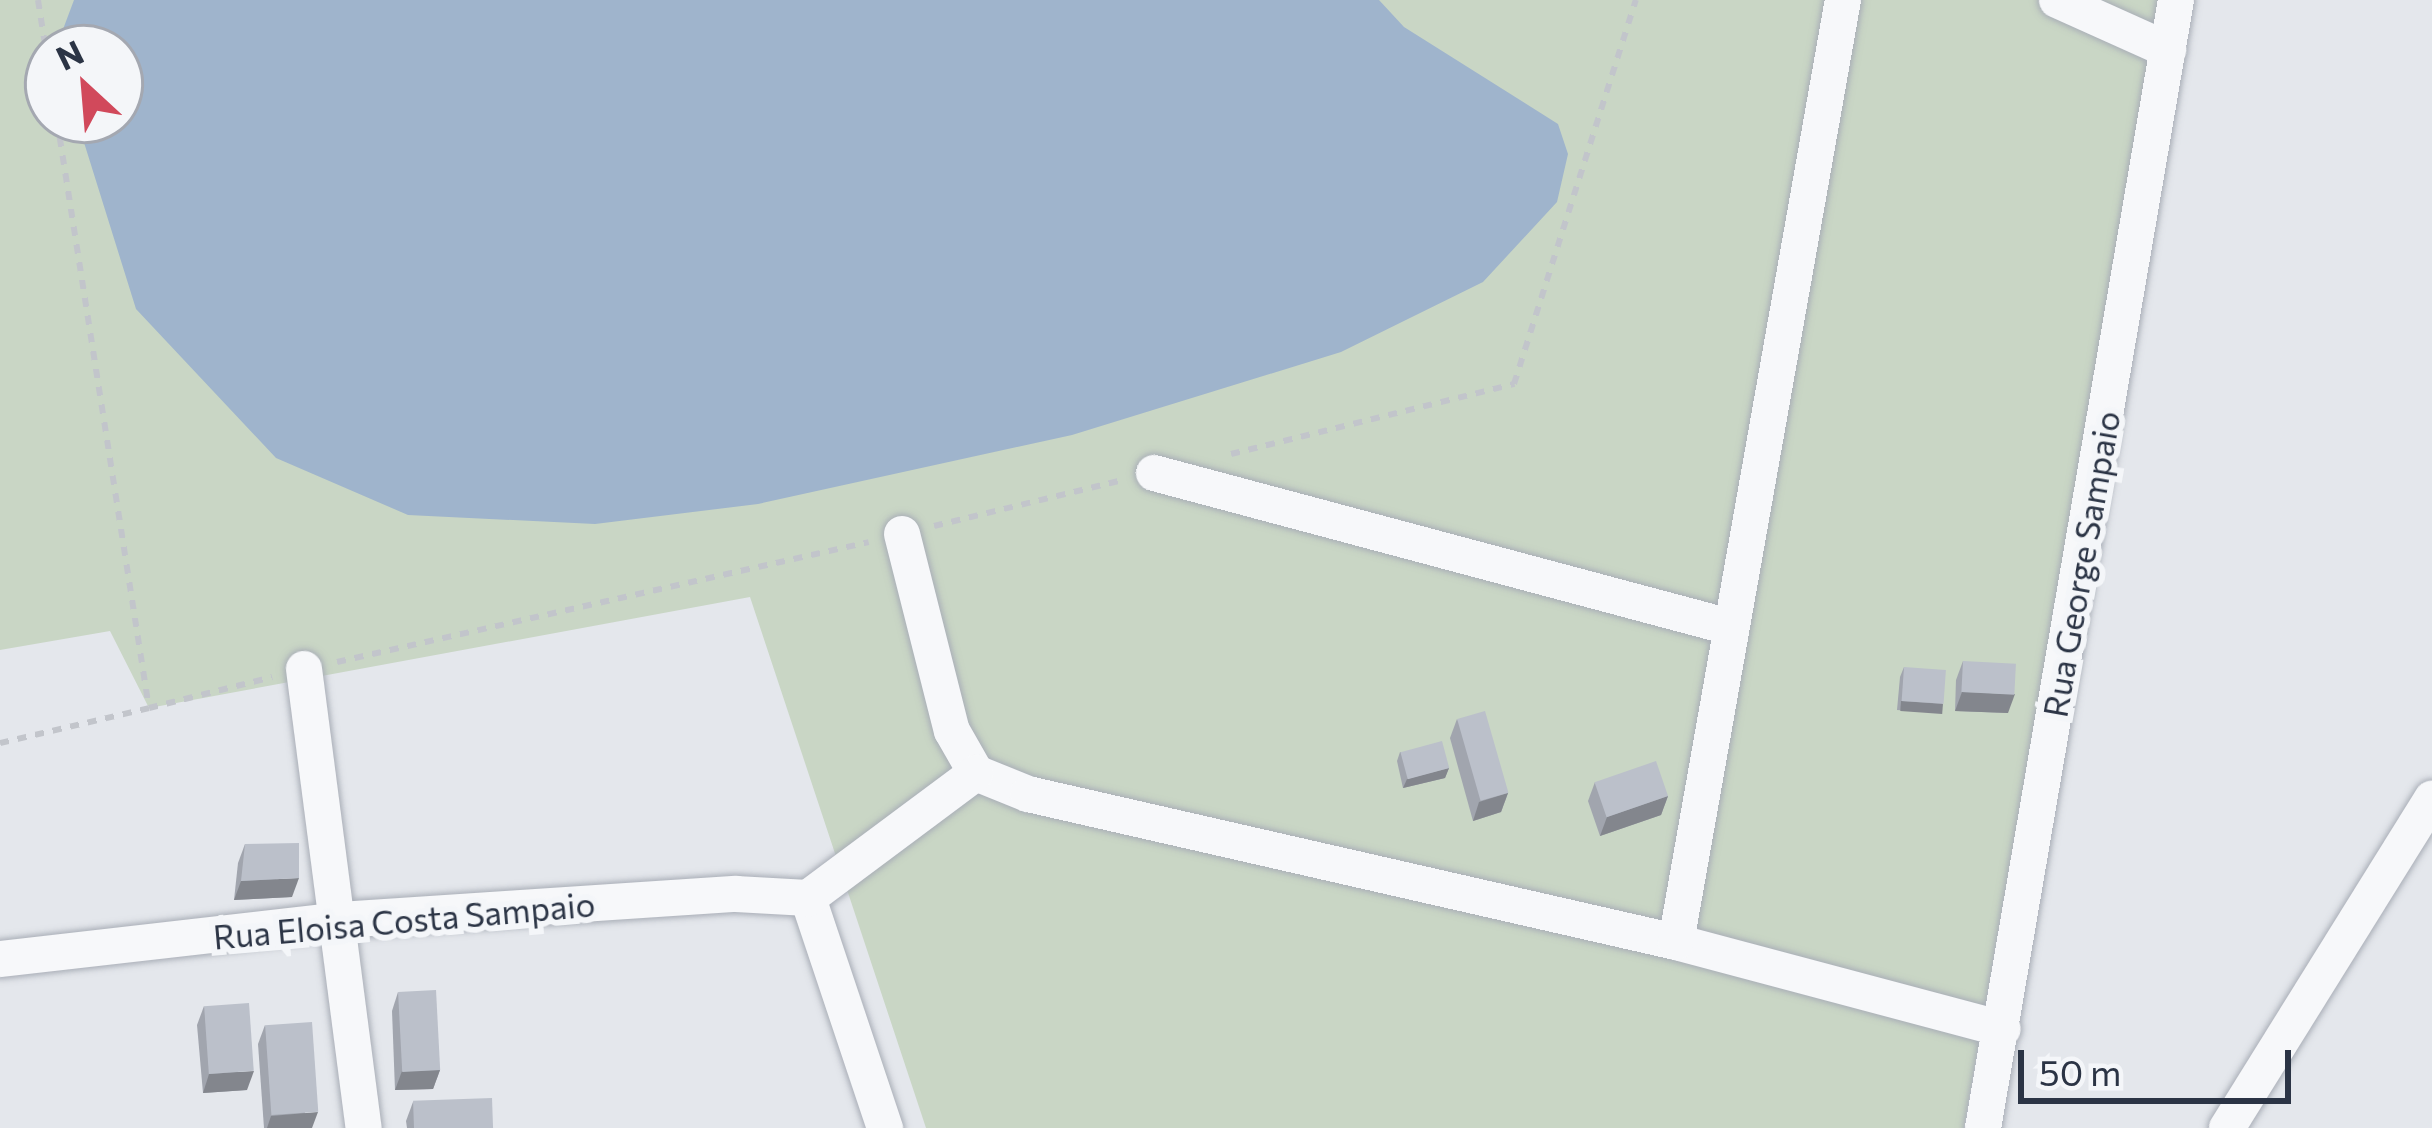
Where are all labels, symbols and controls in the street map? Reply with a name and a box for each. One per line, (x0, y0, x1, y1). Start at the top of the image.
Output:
north arrow (24, 24, 144, 144)
text: N (49, 30, 89, 78)
street label: Rua George Sampaio (2035, 408, 2127, 720)
street label: Rua Eloisa Costa Sampaio (211, 884, 597, 956)
scale bar (2024, 1026, 2297, 1100)
text: 50 m (2039, 1049, 2121, 1093)

